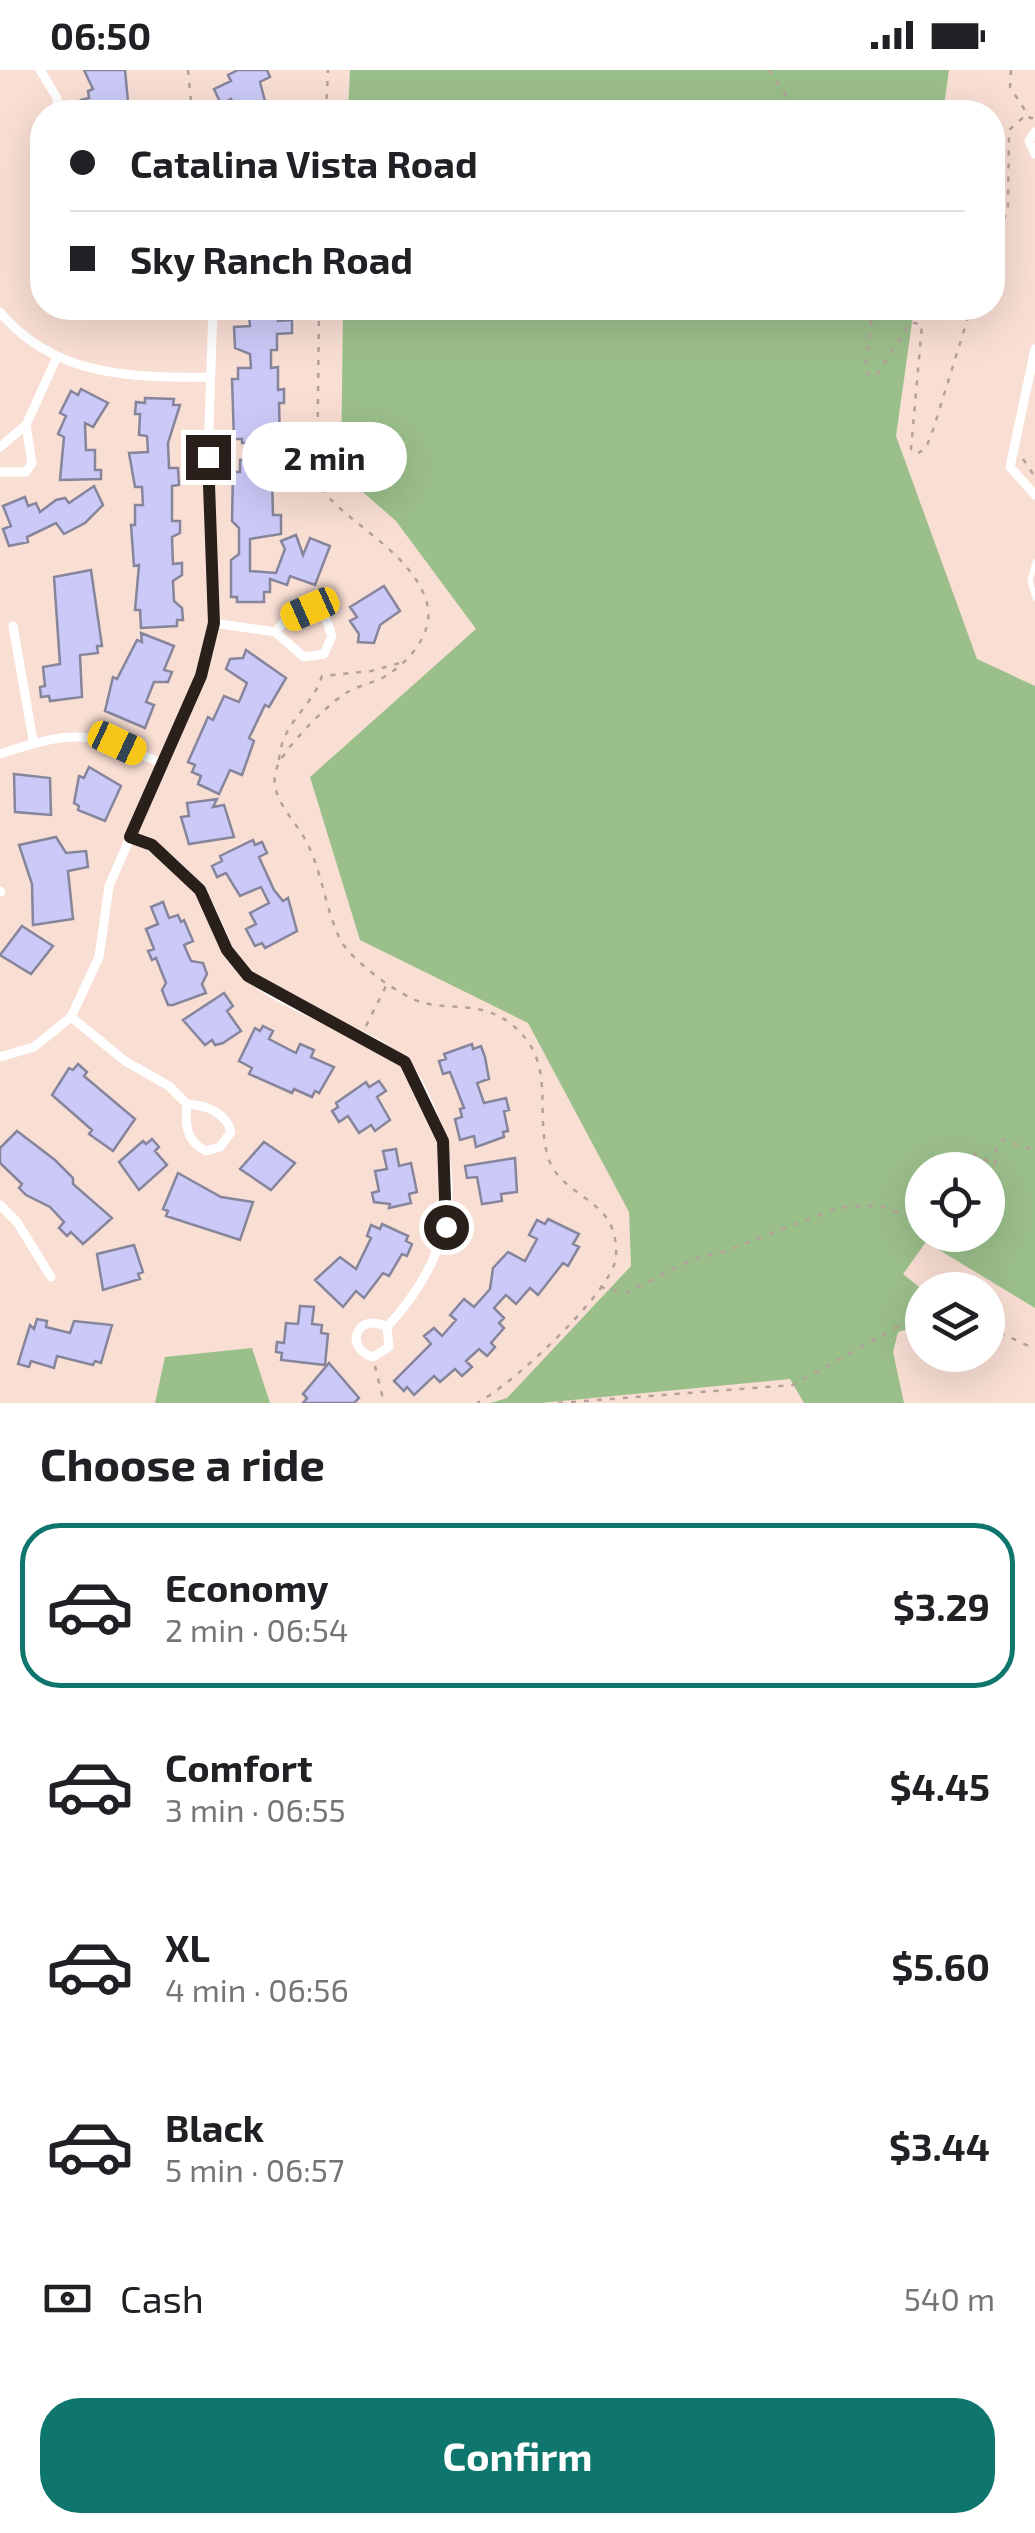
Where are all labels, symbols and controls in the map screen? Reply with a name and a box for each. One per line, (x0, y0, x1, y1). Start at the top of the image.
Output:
text: 06:50 (50, 12, 151, 58)
text: Catalina Vista Road (130, 140, 478, 186)
text: Sky Ranch Road (130, 236, 413, 282)
callout: 2 min (243, 422, 408, 492)
route end (186, 435, 231, 480)
text: 2 min (284, 438, 365, 476)
car (276, 583, 344, 635)
car (83, 717, 151, 769)
map controls (905, 1152, 1005, 1372)
button: locate (905, 1152, 1005, 1252)
route start (424, 1205, 469, 1250)
button: layers (905, 1272, 1005, 1372)
text: Choose a ride (40, 1436, 325, 1490)
icon: car (45, 1561, 135, 1651)
text: Economy (165, 1564, 329, 1610)
text: $3.29 (893, 1583, 990, 1629)
text: 2 min · 06:54 (165, 1610, 349, 1648)
icon: car (45, 1741, 135, 1831)
text: Comfort (165, 1744, 313, 1790)
text: $4.45 (889, 1763, 990, 1809)
text: 3 min · 06:55 (165, 1790, 346, 1828)
icon: car (45, 1921, 135, 2011)
text: XL (165, 1924, 210, 1970)
text: $5.60 (891, 1943, 990, 1989)
text: 4 min · 06:56 (165, 1970, 349, 2008)
icon: car (45, 2101, 135, 2191)
text: Black (165, 2104, 264, 2150)
text: $3.44 (889, 2123, 990, 2169)
text: 5 min · 06:57 (165, 2150, 344, 2188)
icon: cash (40, 2271, 95, 2326)
text: Cash (120, 2275, 204, 2321)
text: 540 m (904, 2279, 995, 2317)
button: Confirm (40, 2398, 995, 2513)

